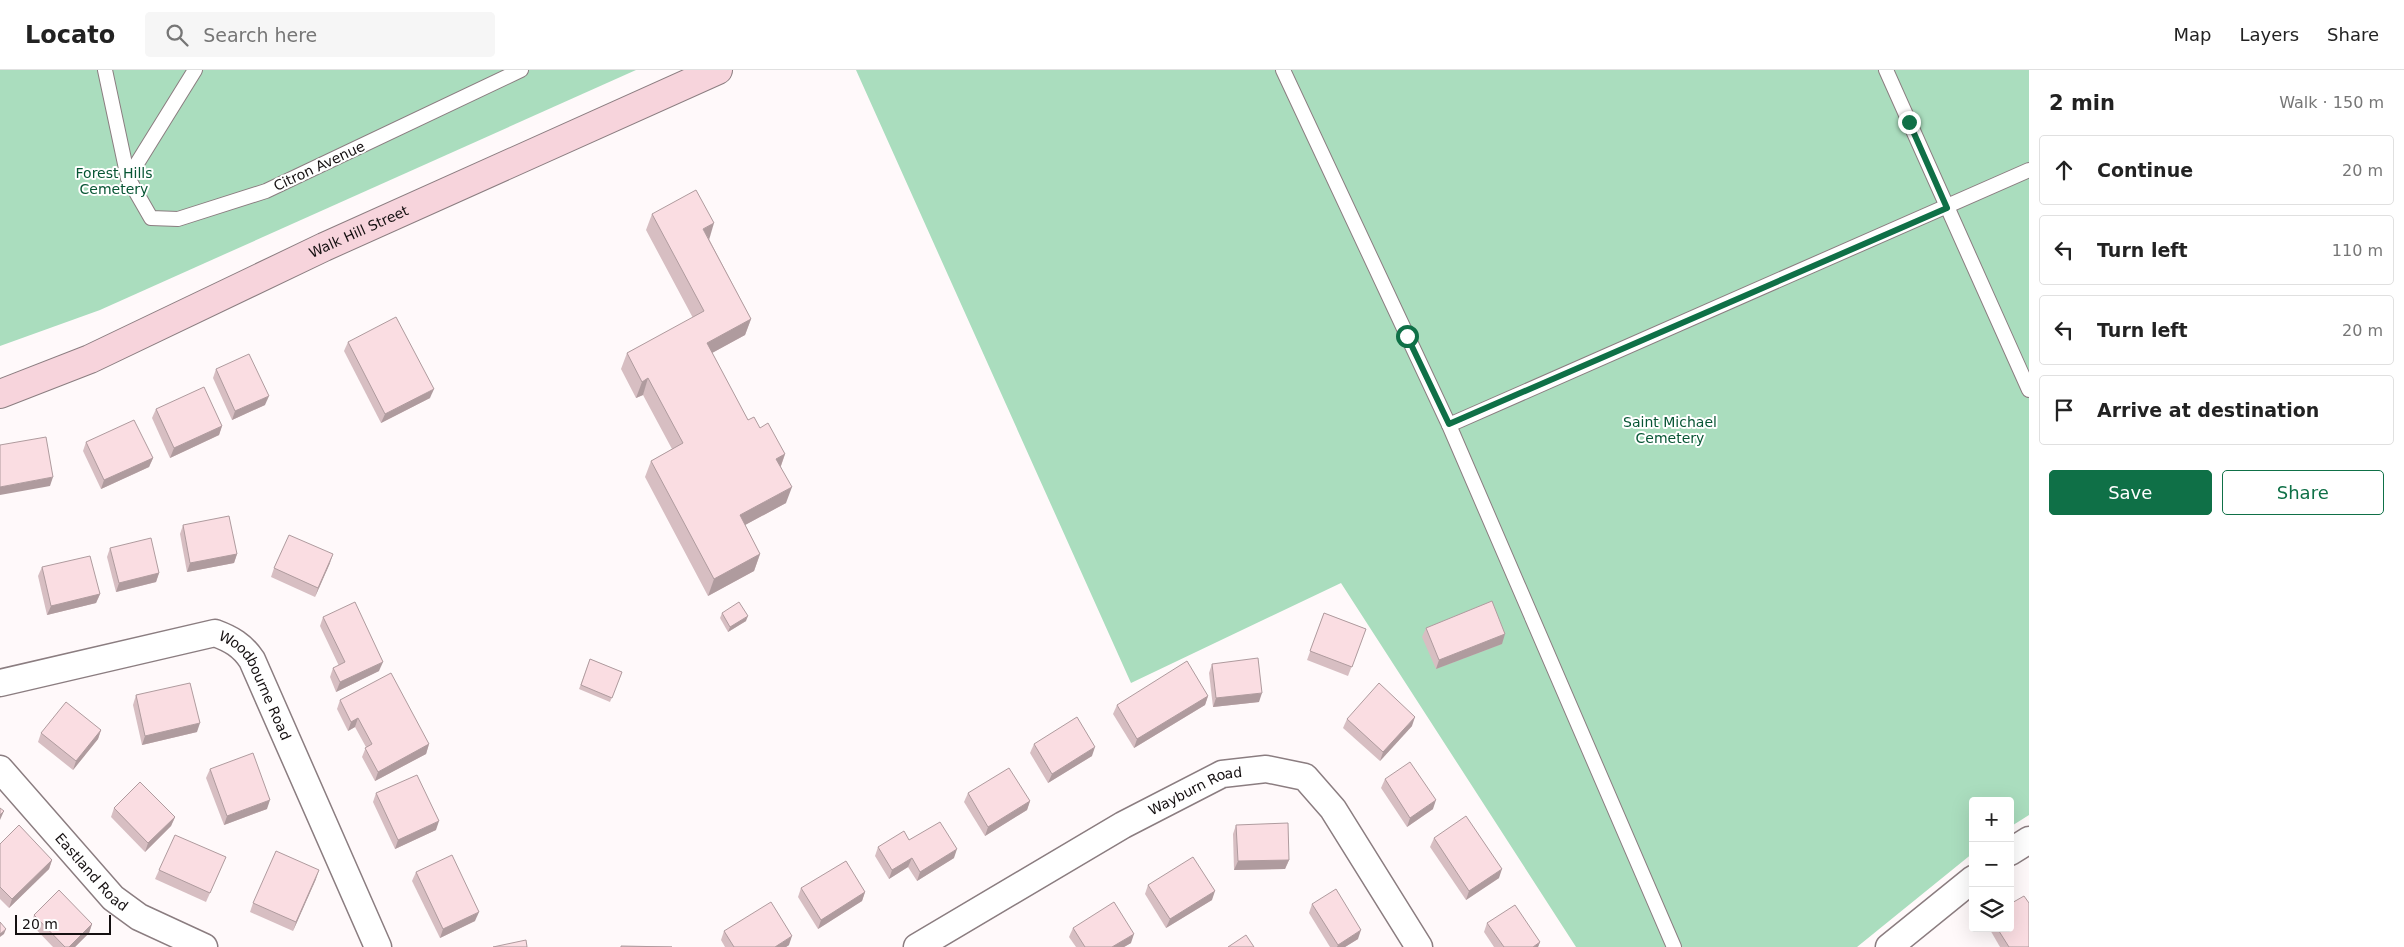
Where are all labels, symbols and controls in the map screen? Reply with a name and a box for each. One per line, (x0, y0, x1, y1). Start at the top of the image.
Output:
search box (145, 12, 495, 57)
text: Locato (25, 21, 115, 49)
icon: search (163, 21, 191, 49)
text: Search here (203, 24, 317, 46)
text: Map (2173, 24, 2211, 45)
text: Layers (2239, 24, 2299, 45)
text: Share (2327, 24, 2379, 45)
text: 2 min (2049, 91, 2115, 115)
text: Walk · 150 m (2279, 93, 2384, 112)
route end (1898, 111, 1921, 134)
street label: Citron Avenue (271, 138, 367, 194)
icon: ahead (2050, 156, 2078, 184)
text: Continue (2097, 159, 2193, 181)
text: 20 m (2342, 161, 2383, 180)
park label: Forest Hills Cemetery (76, 165, 152, 197)
street label: Walk Hill Street (306, 202, 411, 261)
icon: left (2050, 236, 2078, 264)
text: Turn left (2097, 239, 2188, 261)
text: 110 m (2332, 241, 2383, 260)
icon: left (2050, 316, 2078, 344)
text: Turn left (2097, 319, 2188, 341)
text: 20 m (2342, 321, 2383, 340)
route start (1396, 325, 1419, 348)
icon: arrive (2050, 396, 2078, 424)
text: Arrive at destination (2097, 399, 2319, 421)
park label: Saint Michael Cemetery (1623, 414, 1717, 446)
button: Save (2049, 470, 2212, 515)
button: Share (2222, 470, 2384, 515)
street label: Woodbourne Road (217, 627, 294, 743)
street label: Wayburn Road (1146, 764, 1243, 818)
map controls (1969, 797, 2014, 932)
button: + (1969, 797, 2014, 842)
street label: Eastland Road (52, 830, 131, 914)
button: − (1969, 842, 2014, 887)
button: layers (1969, 887, 2014, 932)
scale bar (15, 912, 111, 935)
text: 20 m (22, 916, 58, 932)

